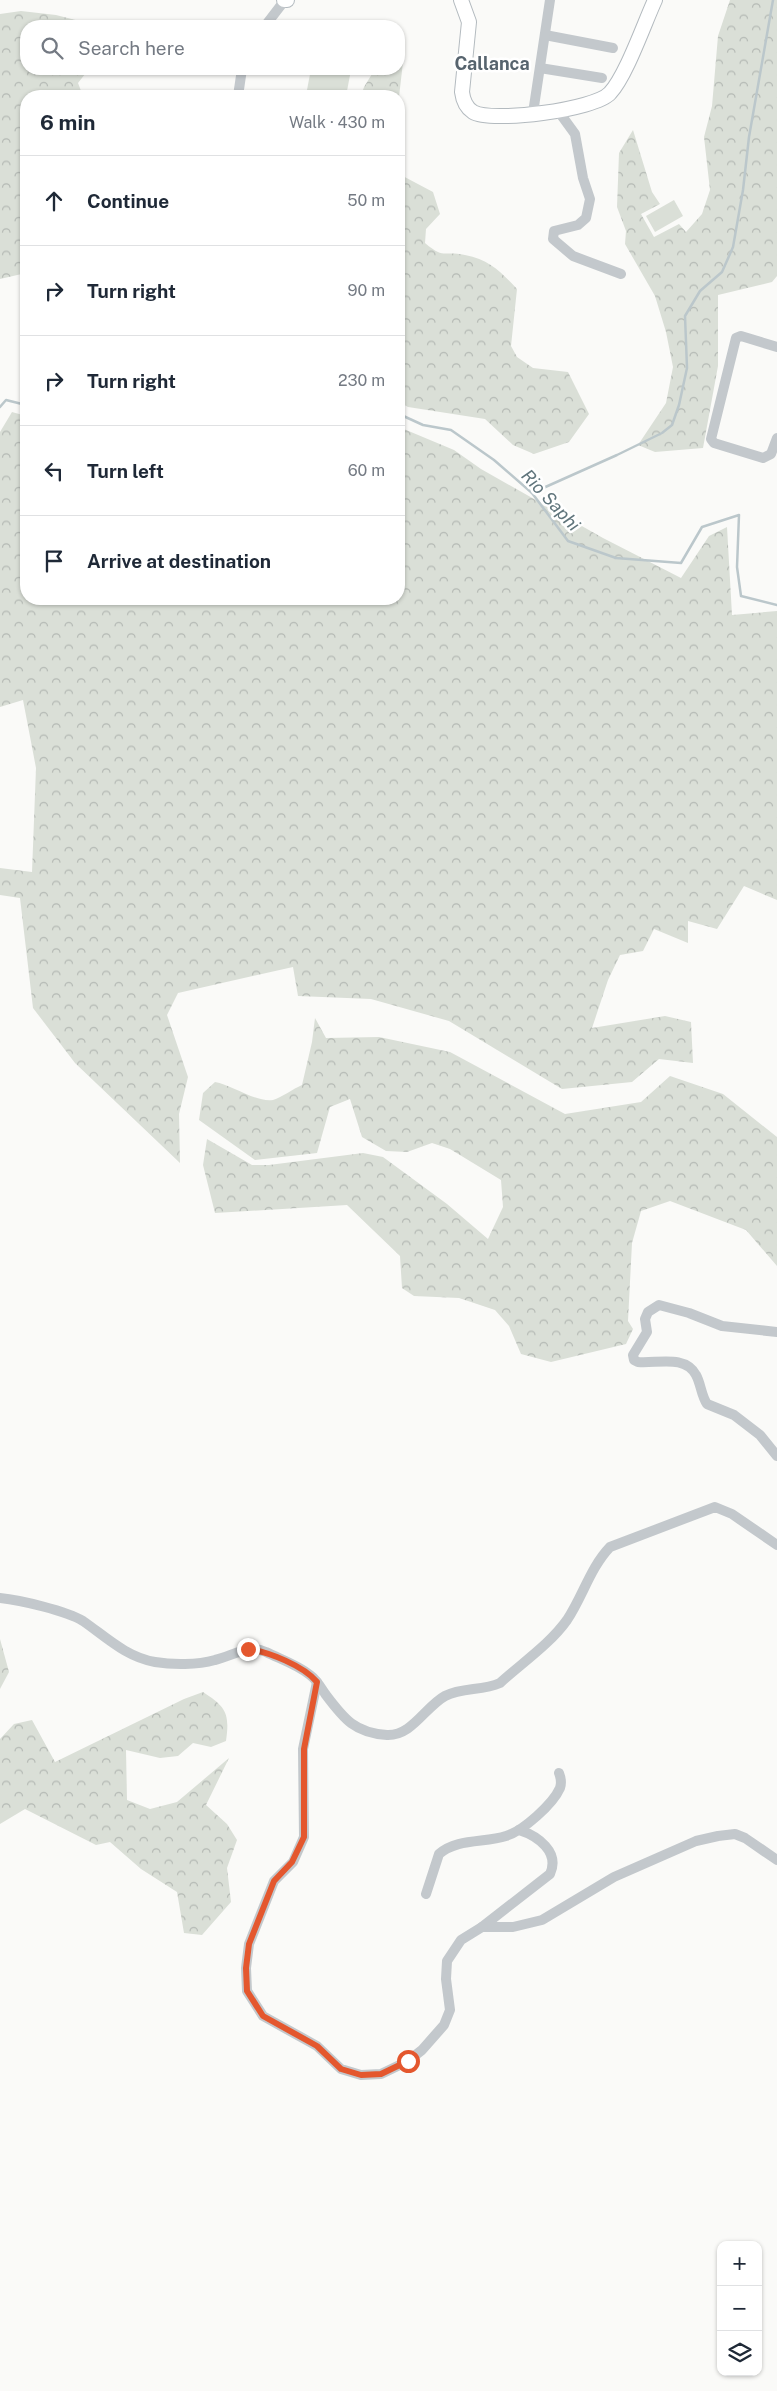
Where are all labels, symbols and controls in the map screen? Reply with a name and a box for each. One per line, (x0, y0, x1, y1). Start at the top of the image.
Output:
search box (20, 20, 405, 75)
icon: search (38, 34, 66, 62)
text: Search here (78, 37, 185, 59)
district label: Callanca (454, 53, 530, 74)
text: 6 min (40, 110, 96, 135)
text: Walk · 430 m (289, 113, 385, 132)
icon: ahead (40, 187, 68, 215)
text: Continue (87, 190, 169, 212)
text: 50 m (347, 191, 385, 210)
icon: right (40, 277, 68, 305)
text: Turn right (87, 280, 176, 302)
text: 90 m (348, 281, 385, 300)
icon: right (40, 367, 68, 395)
text: Turn right (87, 370, 176, 392)
text: 230 m (338, 371, 385, 390)
icon: left (40, 457, 68, 485)
text: Turn left (87, 460, 164, 482)
text: 60 m (348, 461, 385, 480)
water label: Rio Saphi (517, 465, 585, 535)
icon: arrive (40, 547, 68, 575)
text: Arrive at destination (87, 550, 271, 572)
route end (237, 1638, 260, 1661)
route start (397, 2050, 420, 2073)
map controls (717, 2241, 762, 2376)
button: + (717, 2241, 762, 2286)
button: − (717, 2286, 762, 2331)
button: layers (717, 2331, 762, 2376)

